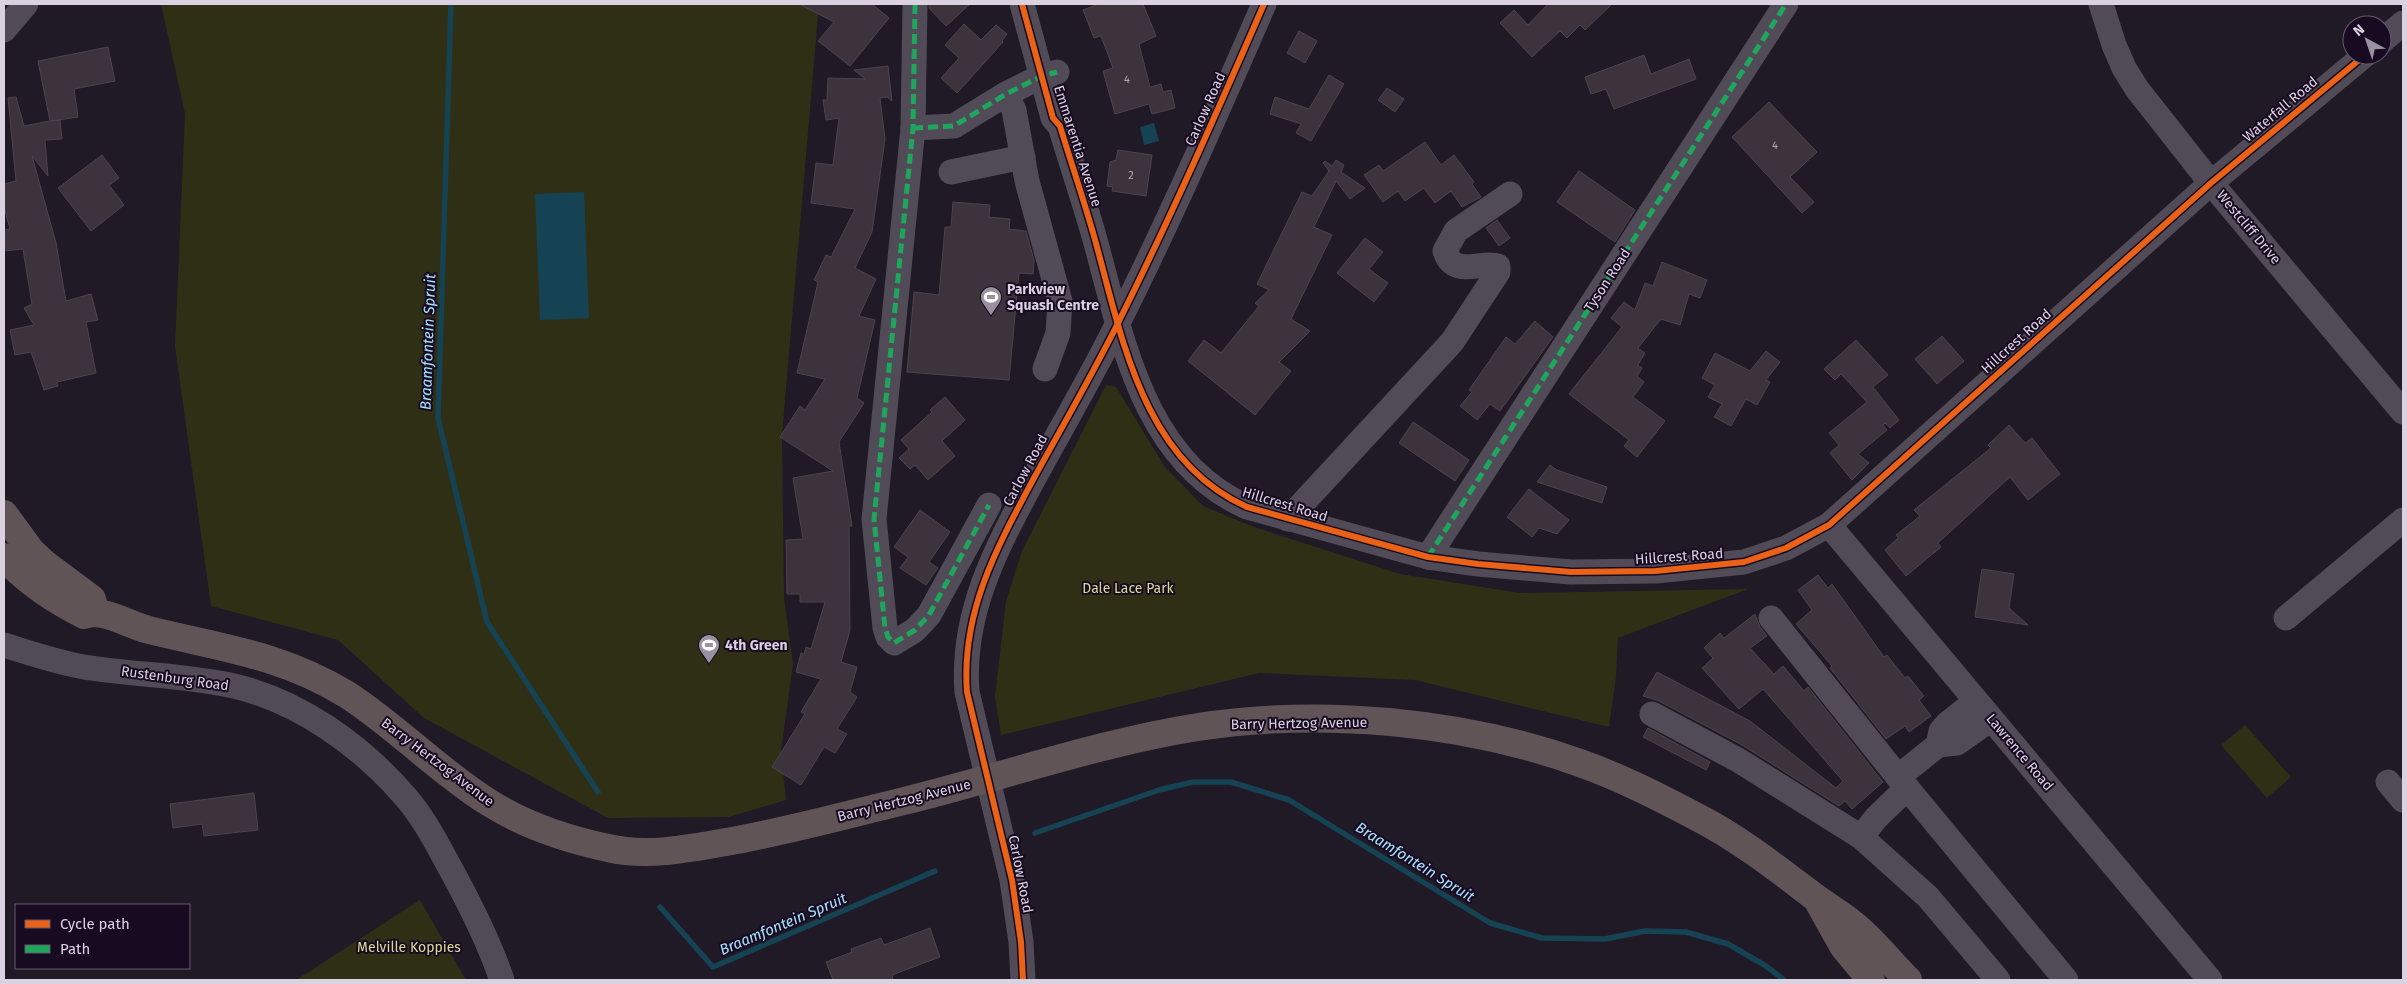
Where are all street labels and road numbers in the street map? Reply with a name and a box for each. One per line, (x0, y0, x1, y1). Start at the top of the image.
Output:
street label: Carlow Road (1182, 70, 1229, 149)
street label: Waterfall Road (2239, 73, 2321, 146)
street label: Emmarentia Avenue (1050, 83, 1105, 209)
street label: Westcliff Drive (2213, 187, 2284, 268)
street label: Tyson Road (1581, 245, 1634, 315)
street label: Hillcrest Road (1978, 305, 2055, 377)
street label: Carlow Road (999, 431, 1051, 509)
street label: Hillcrest Road (1240, 483, 1330, 526)
street label: Hillcrest Road (1634, 545, 1724, 568)
street label: Rustenburg Road (120, 663, 230, 694)
street label: Lawrence Road (1982, 710, 2057, 794)
street label: Barry Hertzog Avenue (378, 714, 497, 810)
street label: Barry Hertzog Avenue (1230, 714, 1368, 733)
street label: Barry Hertzog Avenue (836, 776, 973, 825)
street label: Carlow Road (1005, 834, 1036, 914)

